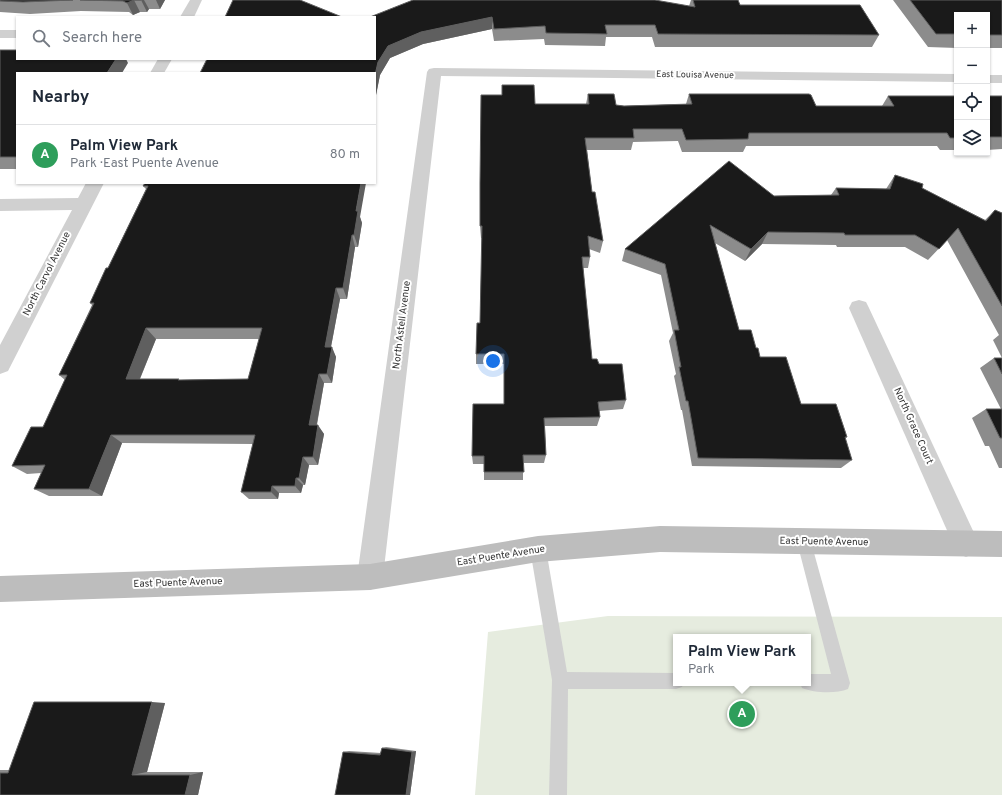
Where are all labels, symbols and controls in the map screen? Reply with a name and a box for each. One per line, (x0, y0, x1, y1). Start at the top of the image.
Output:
map controls (954, 12, 990, 156)
button: + (954, 12, 990, 48)
search box (16, 16, 376, 60)
icon: search (30, 27, 52, 49)
text: Search here (62, 29, 142, 48)
button: − (954, 48, 990, 84)
street label: East Louisa Avenue (656, 69, 734, 81)
button: locate (954, 84, 990, 120)
text: Nearby (32, 87, 89, 109)
button: layers (954, 120, 990, 156)
text: Palm View Park (70, 137, 178, 156)
text: A (40, 147, 50, 163)
text: 80 m (330, 147, 360, 163)
text: Park · East Puente Avenue (70, 156, 219, 172)
street label: North Carvol Avenue (20, 230, 74, 318)
street label: North Astell Avenue (390, 280, 414, 370)
your location (483, 351, 503, 371)
street label: North Grace Court (890, 386, 936, 467)
street label: East Puente Avenue (779, 535, 869, 549)
street label: East Puente Avenue (456, 543, 546, 569)
street label: East Puente Avenue (133, 575, 223, 591)
popup (673, 634, 811, 686)
text: Palm View Park (688, 643, 796, 662)
text: Park (688, 662, 715, 678)
pin: A (729, 699, 755, 729)

